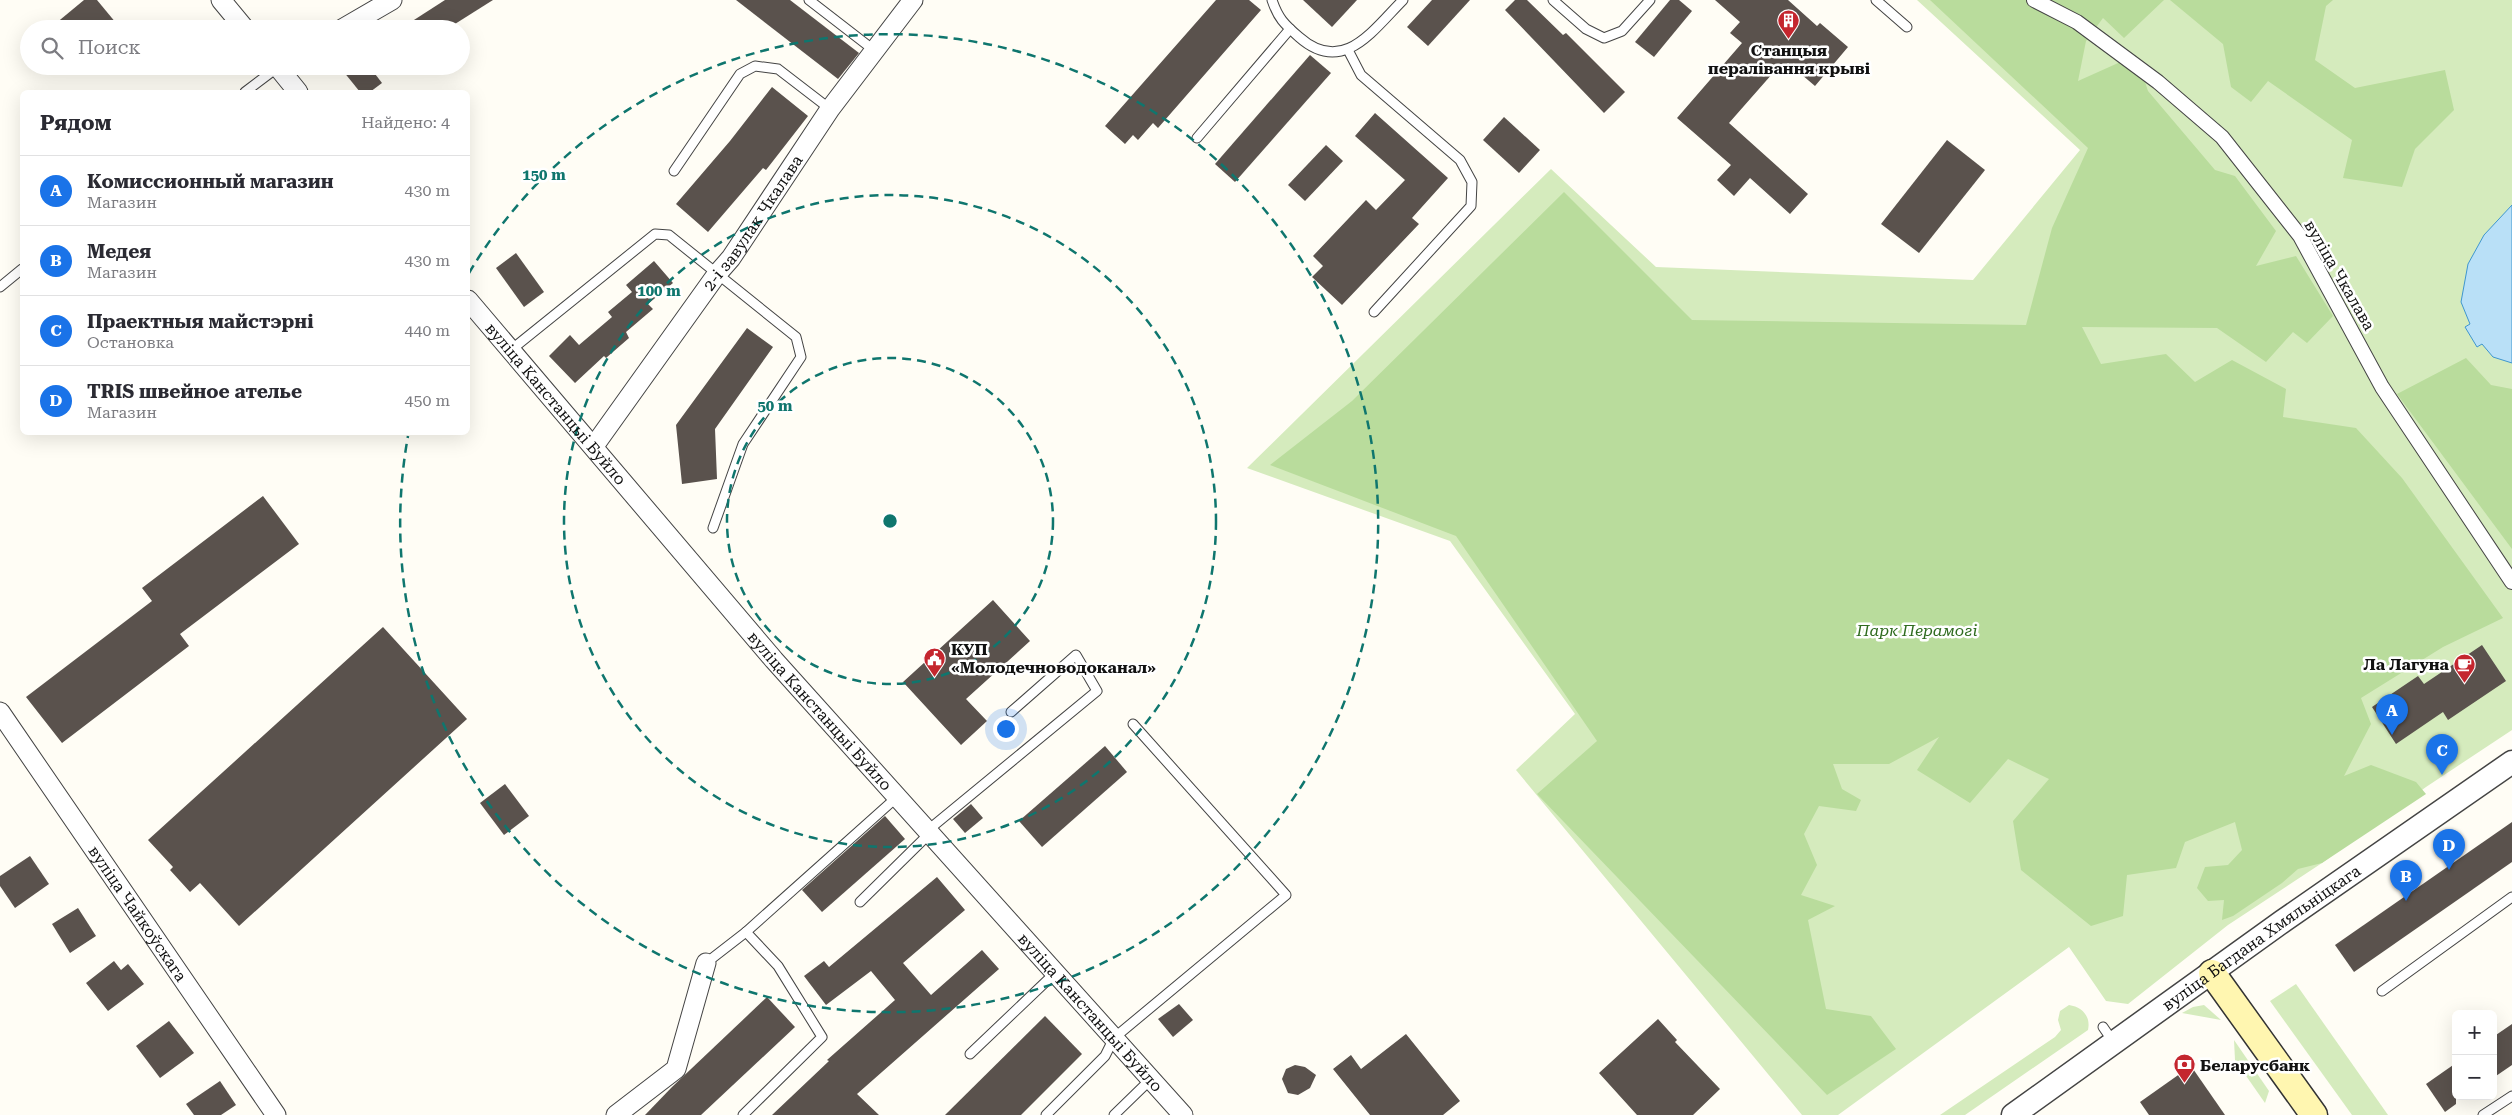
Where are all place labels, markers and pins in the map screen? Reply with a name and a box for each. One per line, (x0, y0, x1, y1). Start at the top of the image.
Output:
building icon: Станцыя пералівання крыві (1777, 9, 1801, 40)
place label: Станцыя пералівання крыві (1708, 41, 1871, 78)
centre of rings (881, 512, 899, 530)
place label: КУП «Молодечноводоканал» (951, 640, 1156, 677)
public building icon: КУП «Молодечноводоканал» (923, 646, 947, 677)
cafe icon: Ла Лагуна (2453, 652, 2477, 683)
place label: Ла Лагуна (2364, 655, 2450, 674)
pin: A (2376, 694, 2408, 735)
pin: C (2426, 734, 2458, 775)
pin: D (2433, 829, 2465, 870)
pin: B (2390, 860, 2422, 901)
bank icon: Беларусбанк (2172, 1053, 2196, 1084)
place label: Беларусбанк (2200, 1056, 2310, 1075)

